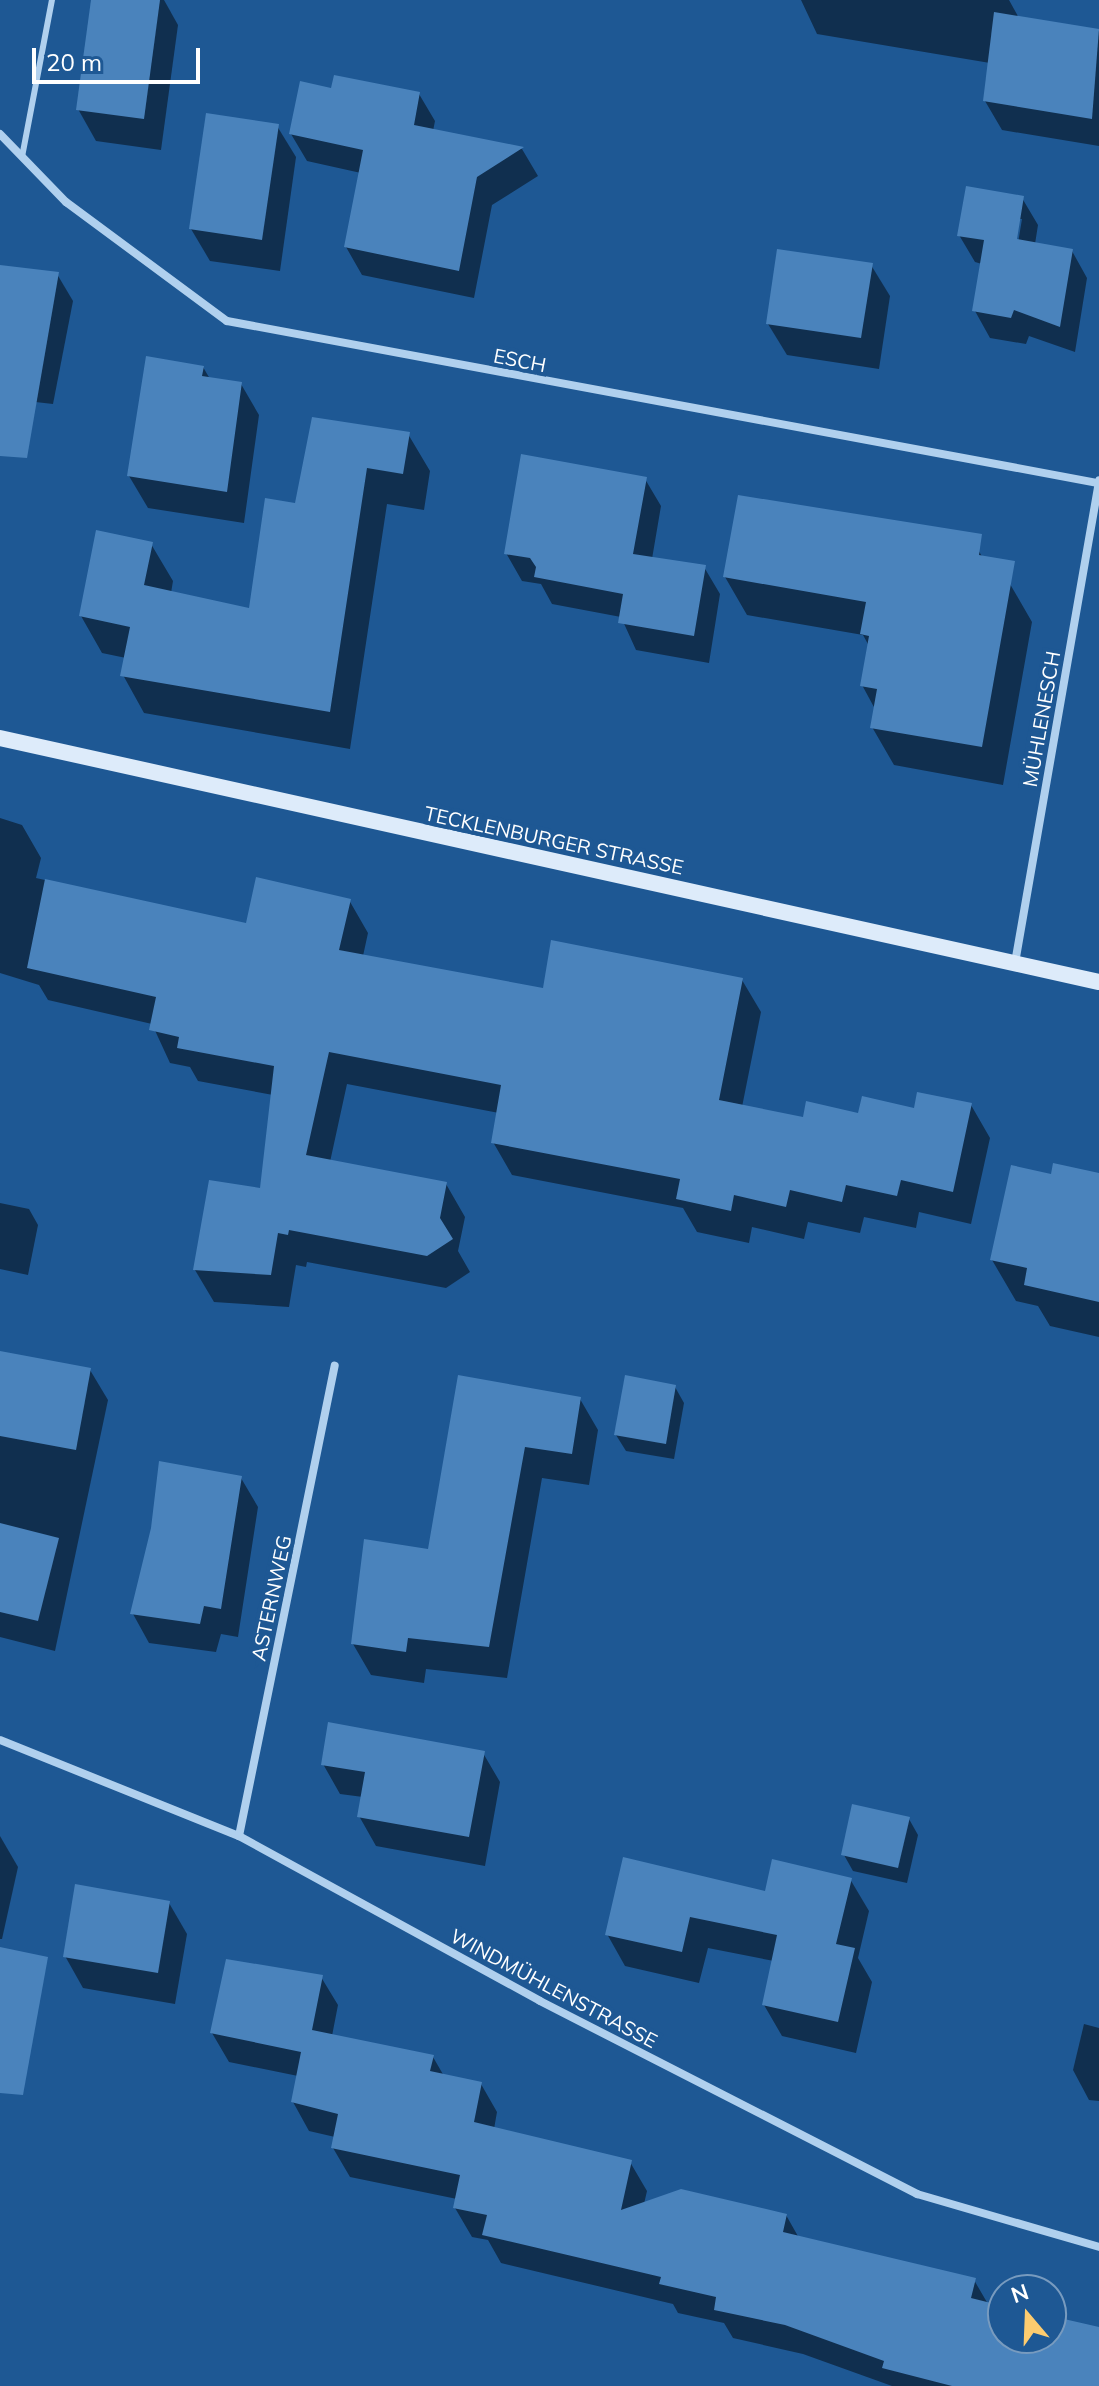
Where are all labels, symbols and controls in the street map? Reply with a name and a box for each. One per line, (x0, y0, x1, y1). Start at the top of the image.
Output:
scale bar (36, 32, 204, 82)
text: 20 m (46, 47, 102, 77)
street label: ESCH (492, 343, 548, 377)
street label: MÜHLENESCH (1017, 649, 1065, 789)
street label: TECKLENBURGER STRASSE (422, 801, 686, 879)
street label: ASTERNWEG (246, 1533, 296, 1663)
street label: WINDMÜHLENSTRASSE (446, 1923, 662, 2053)
north arrow (987, 2274, 1067, 2354)
text: N (1007, 2277, 1032, 2309)

